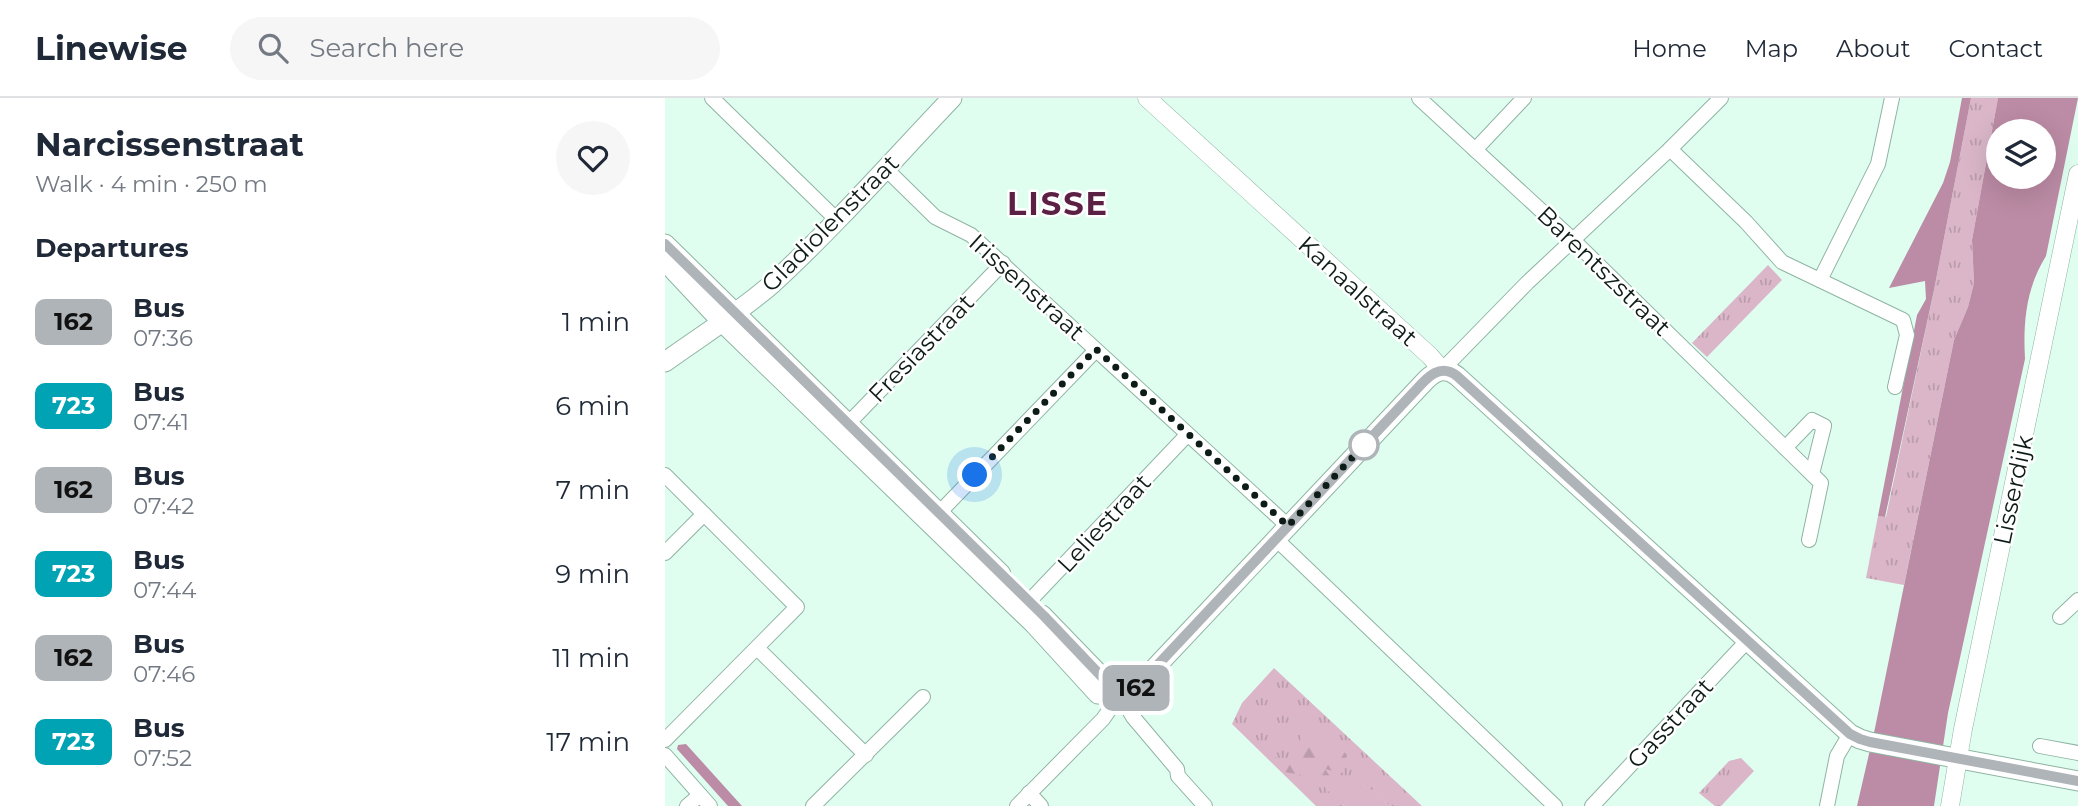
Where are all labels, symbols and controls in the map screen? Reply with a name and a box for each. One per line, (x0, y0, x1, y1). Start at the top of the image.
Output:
search box (230, 17, 720, 80)
text: Linewise (35, 28, 188, 68)
icon: search (254, 29, 292, 67)
text: Search here (310, 32, 464, 64)
text: Home (1632, 34, 1707, 63)
text: Map (1745, 34, 1798, 63)
text: About (1836, 34, 1910, 63)
text: Contact (1948, 34, 2043, 63)
map controls (1986, 119, 2056, 189)
button: layers (1986, 119, 2056, 189)
button: heart (556, 121, 630, 195)
text: Narcissenstraat (35, 124, 304, 164)
street label: Gladiolenstraat (755, 148, 905, 298)
text: Walk · 4 min · 250 m (35, 170, 268, 198)
district label: LISSE (1007, 184, 1109, 223)
street label: Barentszstraat (1531, 200, 1677, 342)
street label: Irissenstraat (963, 228, 1091, 347)
street label: Kanaalstraat (1293, 230, 1424, 352)
text: Departures (35, 232, 189, 264)
street label: Fresiastraat (862, 288, 980, 408)
text: Bus (133, 292, 185, 324)
text: 1 min (562, 306, 630, 338)
text: 162 (54, 307, 93, 336)
text: 07:36 (133, 324, 193, 352)
text: Bus (133, 376, 185, 408)
text: 6 min (555, 390, 630, 422)
text: 723 (52, 391, 95, 420)
text: 07:41 (133, 408, 189, 436)
unlabelled marker (1349, 430, 1379, 460)
street label: Lisserdijk (1987, 432, 2039, 548)
your location (957, 457, 992, 492)
text: Bus (133, 460, 185, 492)
street label: Leliestraat (1051, 468, 1157, 578)
text: 7 min (556, 474, 630, 506)
text: 162 (54, 475, 93, 504)
text: 07:42 (133, 492, 194, 520)
text: Bus (133, 544, 185, 576)
text: 9 min (555, 558, 630, 590)
text: 723 (52, 559, 95, 588)
text: 07:44 (133, 576, 196, 604)
text: Bus (133, 628, 185, 660)
text: 11 min (552, 642, 630, 674)
text: 162 (54, 643, 93, 672)
text: 07:46 (133, 660, 195, 688)
line badge: 162 (1096, 665, 1176, 711)
street label: Gasstraat (1621, 672, 1719, 774)
text: 162 (1117, 673, 1155, 702)
text: Bus (133, 712, 185, 744)
text: 17 min (546, 726, 630, 758)
text: 723 (52, 727, 95, 756)
text: 07:52 (133, 744, 192, 772)

